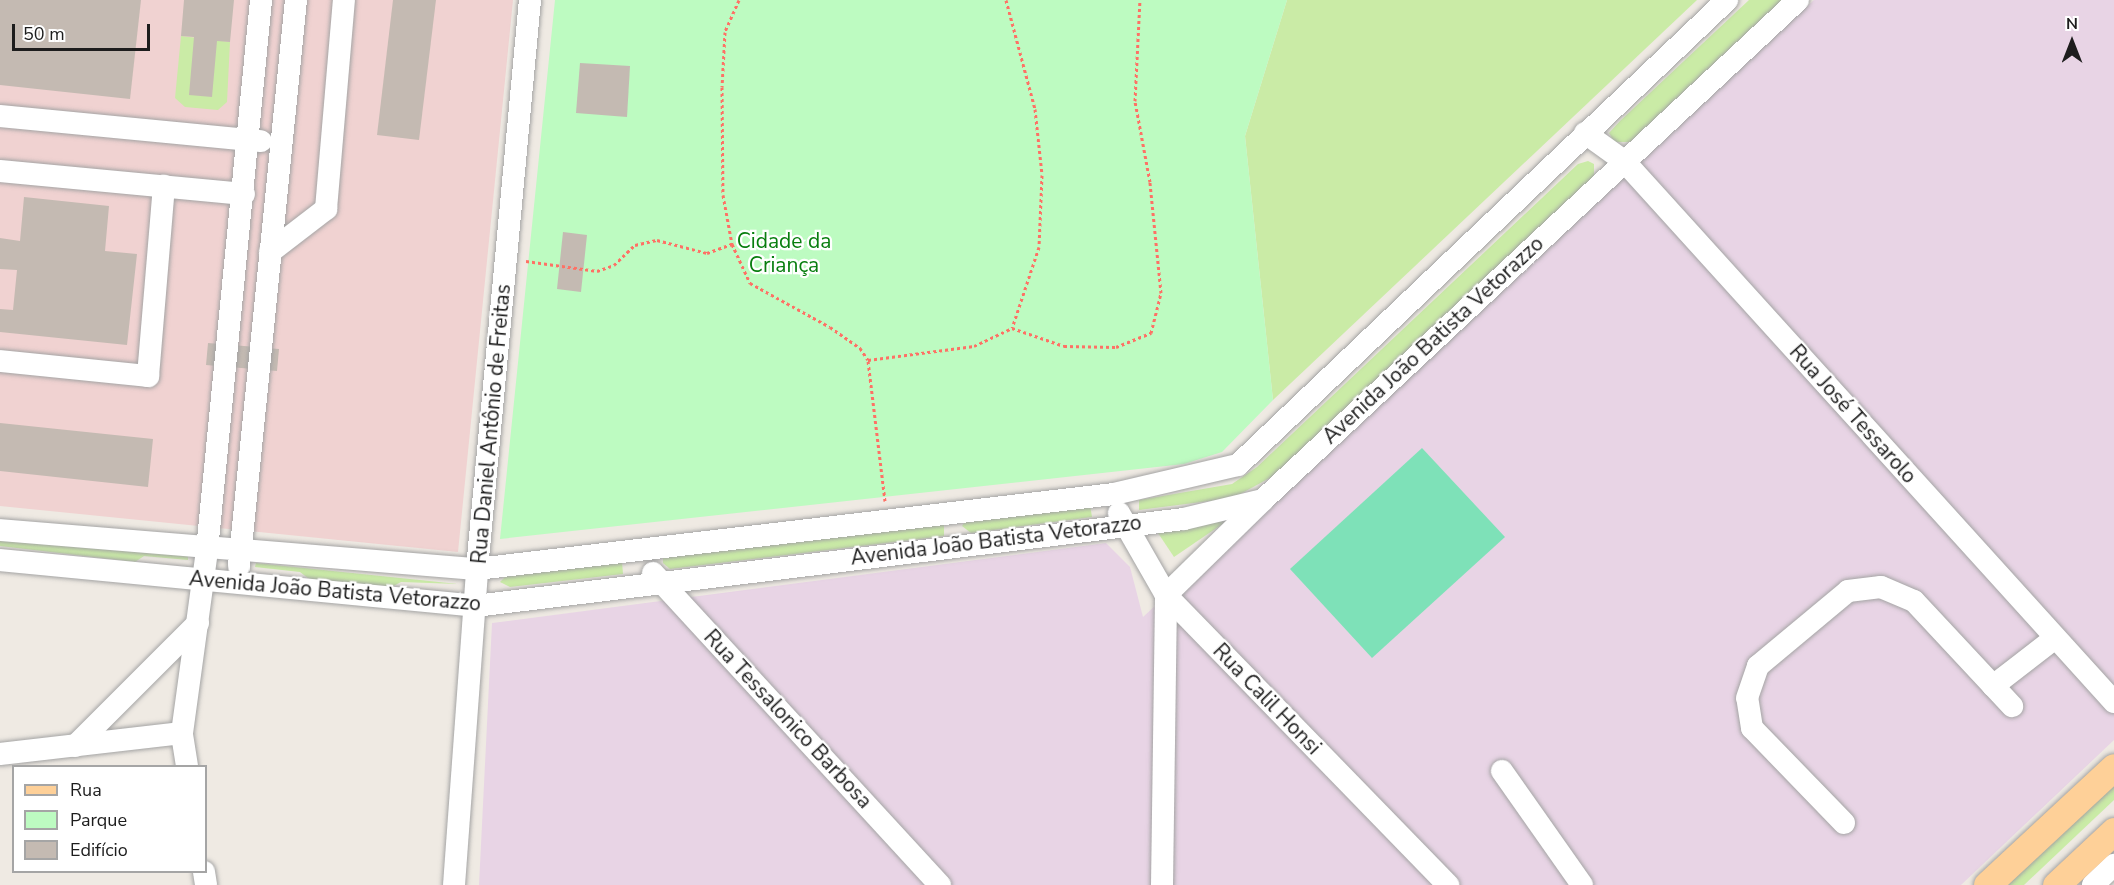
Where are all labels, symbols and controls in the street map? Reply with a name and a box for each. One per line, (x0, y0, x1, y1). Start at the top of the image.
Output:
scale bar (15, 12, 153, 50)
north arrow (2042, 12, 2102, 72)
text: N (2066, 13, 2078, 35)
text: 50 m (23, 22, 65, 46)
park label: Cidade da Criança (737, 228, 831, 278)
street label: Avenida João Batista Vetorazzo (1317, 231, 1549, 449)
street label: Rua Daniel Antônio de Freitas (466, 283, 516, 565)
street label: Rua José Tessarolo (1784, 339, 1922, 489)
street label: Avenida João Batista Vetorazzo (849, 510, 1143, 570)
street label: Avenida João Batista Vetorazzo (188, 566, 482, 616)
street label: Rua Tessalonico Barbosa (699, 624, 877, 814)
street label: Rua Calil Honsi (1208, 638, 1326, 760)
legend (12, 765, 207, 873)
text: Rua (70, 778, 102, 802)
text: Parque (70, 808, 127, 832)
text: Edifício (70, 838, 128, 862)

